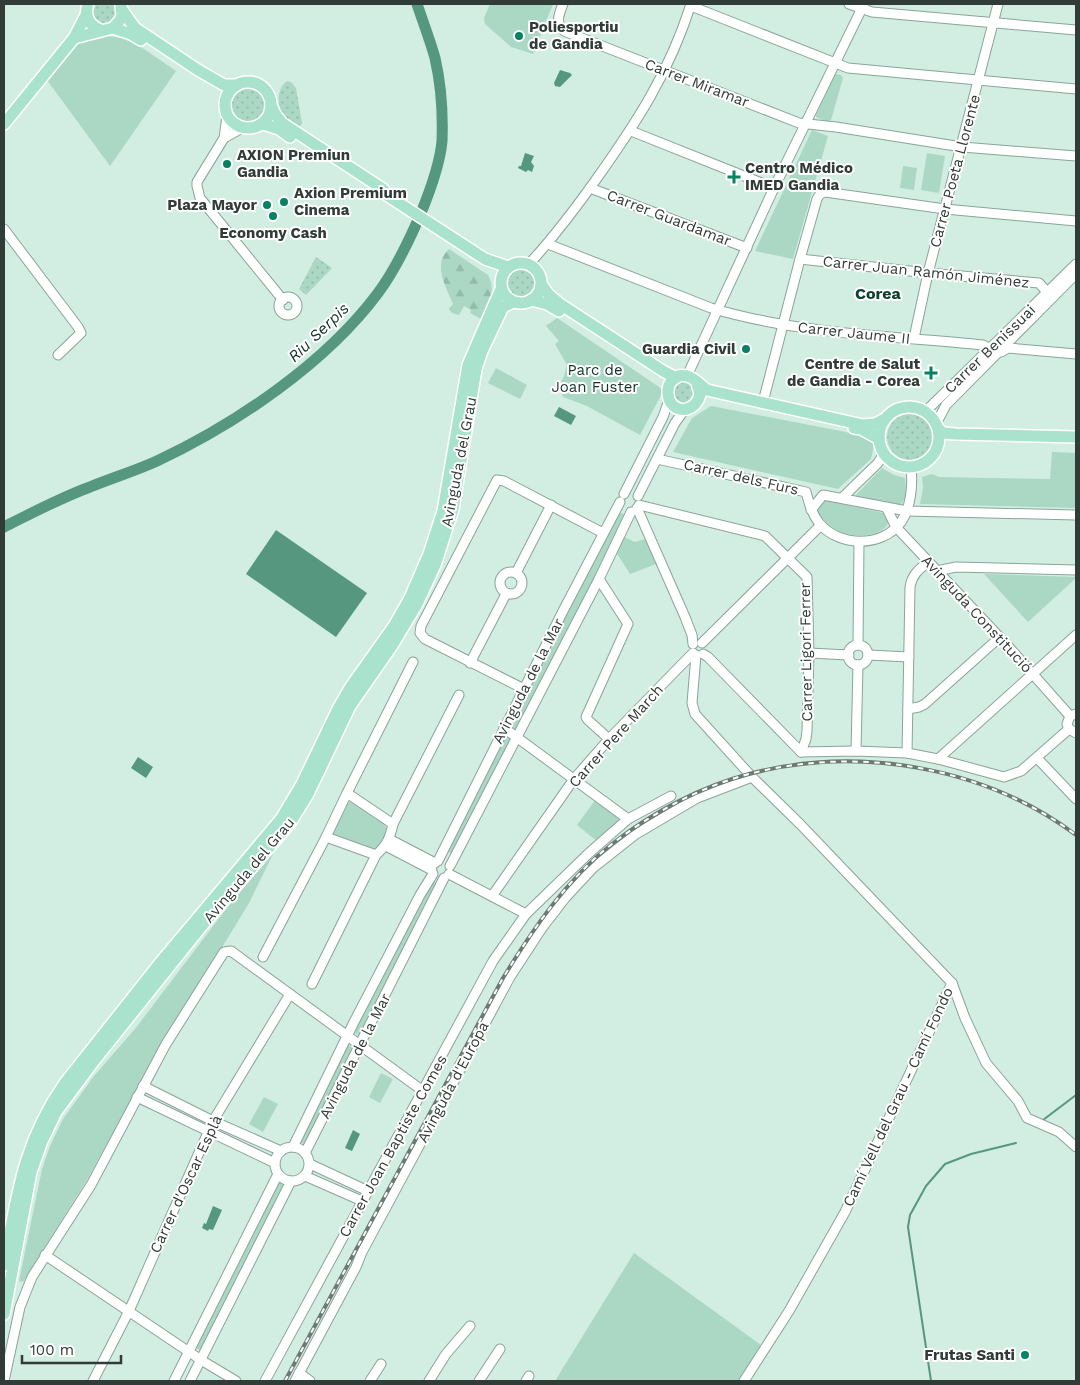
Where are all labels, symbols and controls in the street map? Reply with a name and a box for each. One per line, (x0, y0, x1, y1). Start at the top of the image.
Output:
place label: Poliesportiu de Gandia (529, 18, 619, 53)
marker: Poliesportiu de Gandia (513, 30, 525, 42)
street label: Carrer Miramar (642, 55, 752, 111)
street label: Carrer Poeta Llorente (926, 93, 984, 249)
place label: AXION Premiun Gandia (237, 146, 350, 181)
marker: AXION Premiun Gandia (221, 158, 233, 170)
place label: Centro Médico IMED Gandia (745, 159, 853, 194)
marker: Centro Médico IMED Gandia (727, 170, 741, 184)
place label: Axion Premium Cinema (294, 184, 407, 219)
street label: Carrer Guardamar (604, 186, 734, 250)
place label: Plaza Mayor (167, 196, 258, 214)
marker: Axion Premium Cinema (278, 196, 290, 208)
marker: Plaza Mayor (261, 199, 273, 211)
marker: Economy Cash (267, 210, 279, 222)
place label: Economy Cash (219, 224, 327, 242)
street label: Carrer Juan Ramón Jiménez (822, 252, 1030, 292)
district label: Corea (855, 284, 902, 303)
water label: Riu Serpis (284, 299, 353, 366)
street label: Carrer Benissuai (941, 301, 1039, 397)
street label: Carrer Jaume II (797, 318, 911, 348)
place label: Guardia Civil (642, 340, 736, 358)
marker: Guardia Civil (740, 343, 752, 355)
place label: Centre de Salut de Gandia - Corea (787, 355, 920, 390)
park label: Parc de Joan Fuster (551, 361, 639, 396)
marker: Centre de Salut de Gandia - Corea (924, 366, 938, 380)
street label: Avinguda del Grau (438, 395, 480, 529)
street label: Carrer dels Furs (682, 455, 800, 499)
street label: Avinguda Constitució (918, 552, 1036, 676)
street label: Carrer Ligori Ferrer (796, 582, 816, 722)
street label: Avinguda de la Mar (488, 615, 568, 747)
street label: Carrer Pere March (565, 681, 667, 791)
street label: Avinguda del Grau (200, 814, 298, 926)
street label: Camí Vell del Grau - Camí Fondo (839, 984, 957, 1210)
street label: Avinguda de la Mar (315, 990, 395, 1122)
street label: Avinguda d'Europa (413, 1018, 493, 1146)
street label: Carrer Joan Baptiste Comes (335, 1051, 451, 1241)
street label: Carrer d'Oscar Esplà (146, 1112, 226, 1256)
scale bar (22, 1332, 121, 1364)
text: 100 m (30, 1341, 74, 1359)
place label: Frutas Santi (924, 1346, 1015, 1364)
marker: Frutas Santi (1019, 1349, 1031, 1361)

